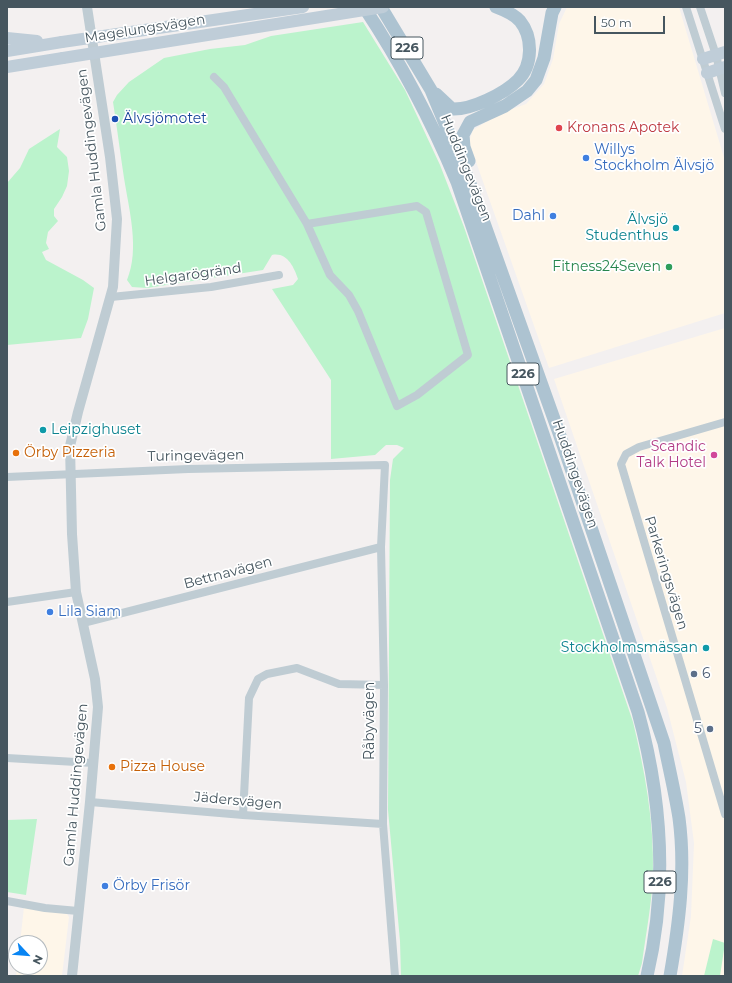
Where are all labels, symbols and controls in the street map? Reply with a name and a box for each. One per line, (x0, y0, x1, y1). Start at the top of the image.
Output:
scale bar (596, 8, 667, 34)
street label: Magelungsvägen (84, 11, 206, 47)
text: 50 m (601, 15, 632, 30)
road number: 226 (391, 37, 423, 59)
street label: Gamla Huddingevägen (74, 68, 110, 232)
place label: Älvsjömotet (123, 111, 207, 127)
street label: Huddingevägen (437, 112, 495, 224)
marker: Älvsjömotet (110, 114, 120, 124)
place label: Kronans Apotek (567, 120, 679, 136)
marker: Kronans Apotek (554, 123, 564, 133)
place label: Willys Stockholm Älvsjö (594, 142, 714, 174)
marker: Willys Stockholm Älvsjö (581, 153, 591, 163)
place label: Dahl (512, 208, 545, 224)
marker: Dahl (548, 211, 558, 221)
place label: Älvsjö Studenthus (585, 212, 668, 244)
marker: Älvsjö Studenthus (671, 223, 681, 233)
place label: Fitness24Seven (552, 259, 661, 275)
street label: Helgarögränd (144, 260, 242, 290)
marker: Fitness24Seven (664, 262, 674, 272)
road number: 226 (507, 363, 539, 385)
street label: Huddingevägen (549, 417, 601, 531)
place label: Leipzighuset (51, 422, 141, 438)
marker: Leipzighuset (38, 425, 48, 435)
place label: Scandic Talk Hotel (637, 439, 706, 472)
place label: Örby Pizzeria (24, 445, 116, 461)
street label: Turingevägen (147, 447, 245, 465)
marker: Örby Pizzeria (11, 448, 21, 458)
marker: Scandic Talk Hotel (709, 450, 719, 460)
street label: Parkeringsvägen (641, 514, 691, 632)
street label: Bettnavägen (182, 553, 274, 593)
place label: Lila Siam (58, 604, 121, 620)
marker: Lila Siam (45, 607, 55, 617)
place label: Stockholmsmässan (561, 640, 698, 656)
marker: Stockholmsmässan (701, 643, 711, 653)
place label: 6 (702, 666, 711, 682)
marker: 6 (689, 669, 699, 679)
street label: Råbyvägen (362, 682, 378, 760)
street label: Gamla Huddingevägen (61, 703, 91, 867)
place label: 5 (694, 721, 702, 737)
marker: 5 (705, 724, 715, 734)
place label: Pizza House (120, 759, 205, 775)
marker: Pizza House (107, 762, 117, 772)
street label: Jädersvägen (193, 789, 283, 813)
road number: 226 (644, 871, 676, 893)
place label: Örby Frisör (113, 878, 190, 894)
marker: Örby Frisör (100, 881, 110, 891)
north arrow (8, 935, 48, 975)
text: N (30, 953, 46, 967)

